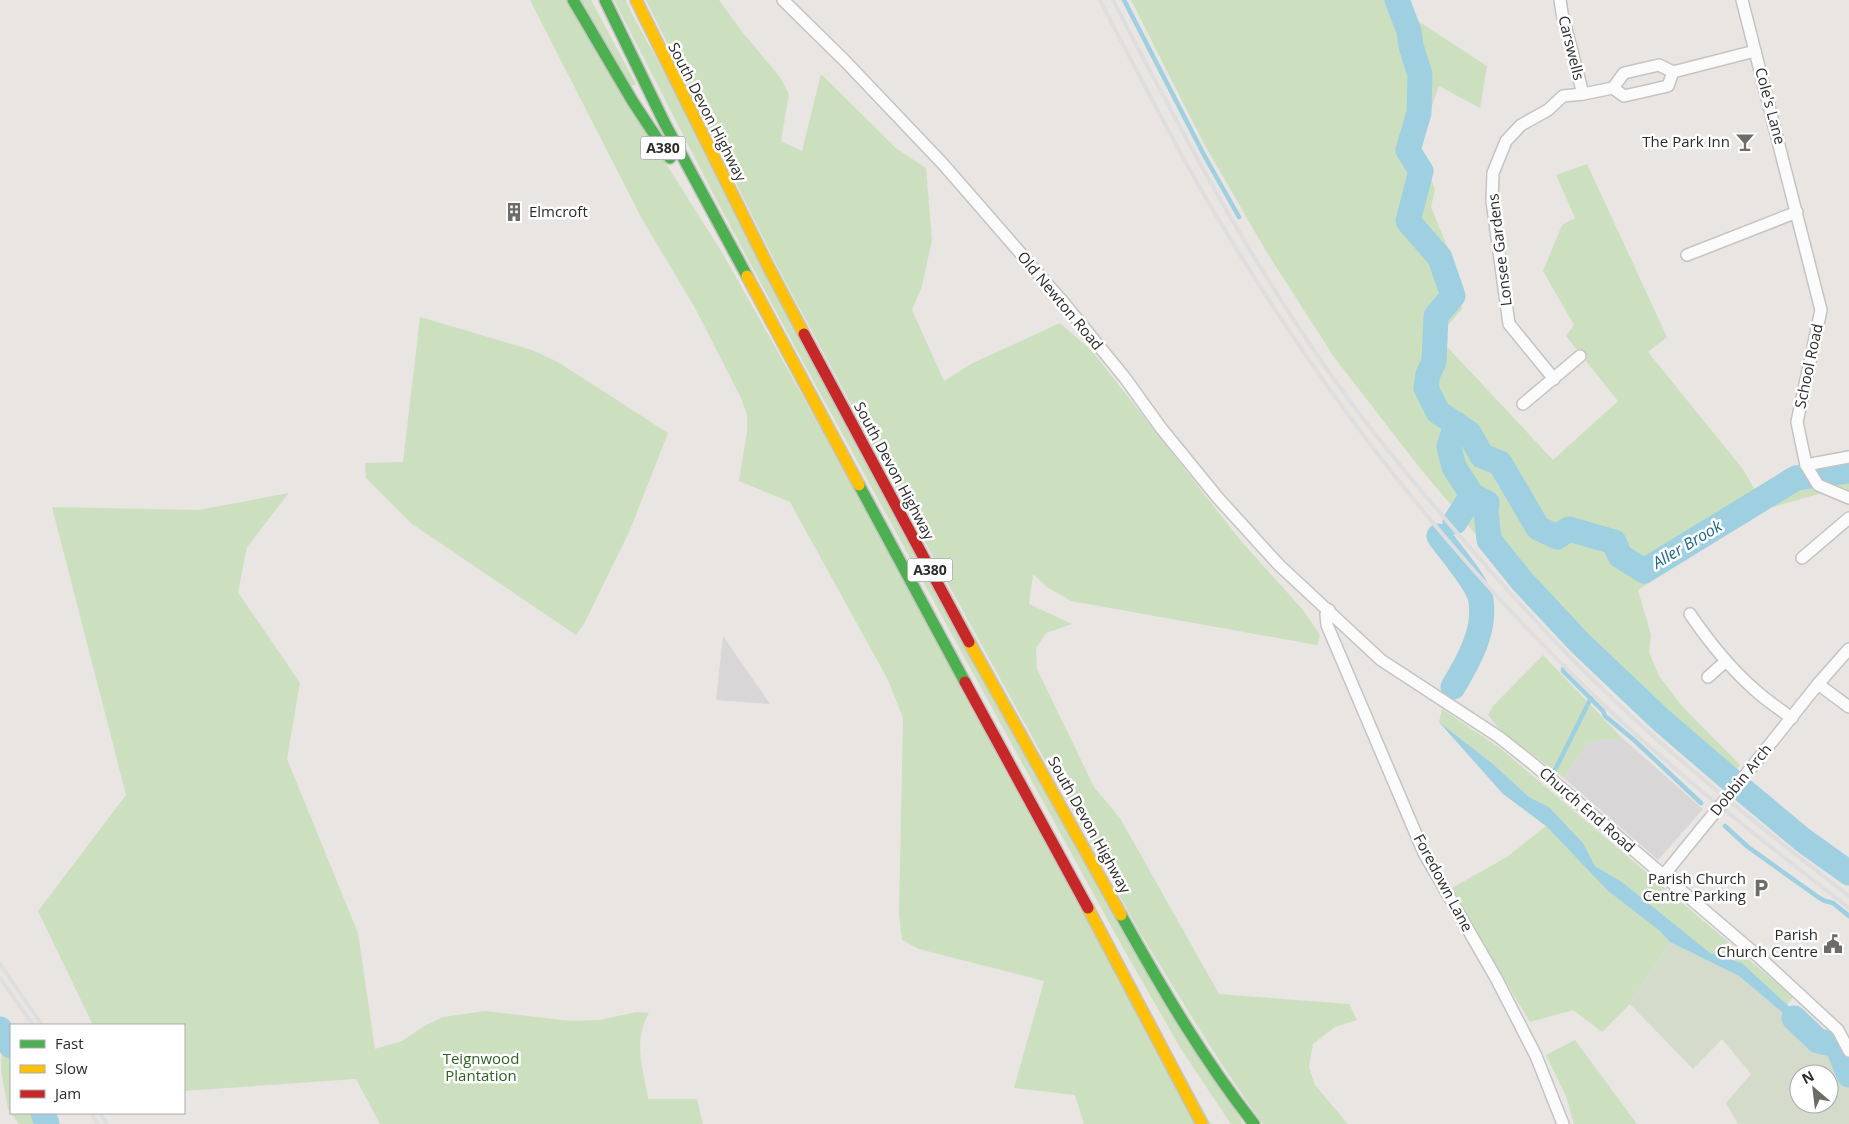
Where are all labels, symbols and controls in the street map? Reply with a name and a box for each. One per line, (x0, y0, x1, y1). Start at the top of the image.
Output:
street label: Carswells (1554, 13, 1590, 82)
street label: South Devon Highway (664, 39, 752, 185)
street label: Cole's Lane (1751, 65, 1791, 146)
place label: The Park Inn (1642, 131, 1730, 151)
bar icon: The Park Inn (1734, 131, 1756, 153)
road number: A380 (640, 136, 686, 160)
street label: Lonsee Gardens (1482, 193, 1516, 308)
building icon: Elmcroft (503, 201, 525, 223)
place label: Elmcroft (529, 201, 588, 221)
street label: Old Newton Road (1014, 247, 1108, 354)
street label: School Road (1789, 322, 1827, 410)
street label: South Devon Highway (850, 398, 940, 543)
water label: Aller Brook (1647, 514, 1727, 574)
road number: A380 (908, 558, 952, 582)
street label: Dobbin Arch (1705, 739, 1775, 820)
street label: South Devon Highway (1044, 753, 1136, 897)
street label: Church End Road (1536, 762, 1640, 856)
street label: Foredown Lane (1410, 830, 1478, 935)
place label: Parish Church Centre Parking (1643, 868, 1746, 905)
parking icon: Parish Church Centre Parking (1750, 877, 1772, 899)
place label: Parish Church Centre (1717, 924, 1818, 961)
public building icon: Parish Church Centre (1822, 933, 1844, 955)
legend (10, 1024, 185, 1114)
text: Fast (55, 1033, 84, 1053)
park label: Teignwood Plantation (443, 1048, 519, 1085)
text: Slow (55, 1058, 88, 1078)
north arrow (1789, 1064, 1839, 1114)
text: N (1798, 1066, 1817, 1088)
text: Jam (53, 1083, 81, 1103)

